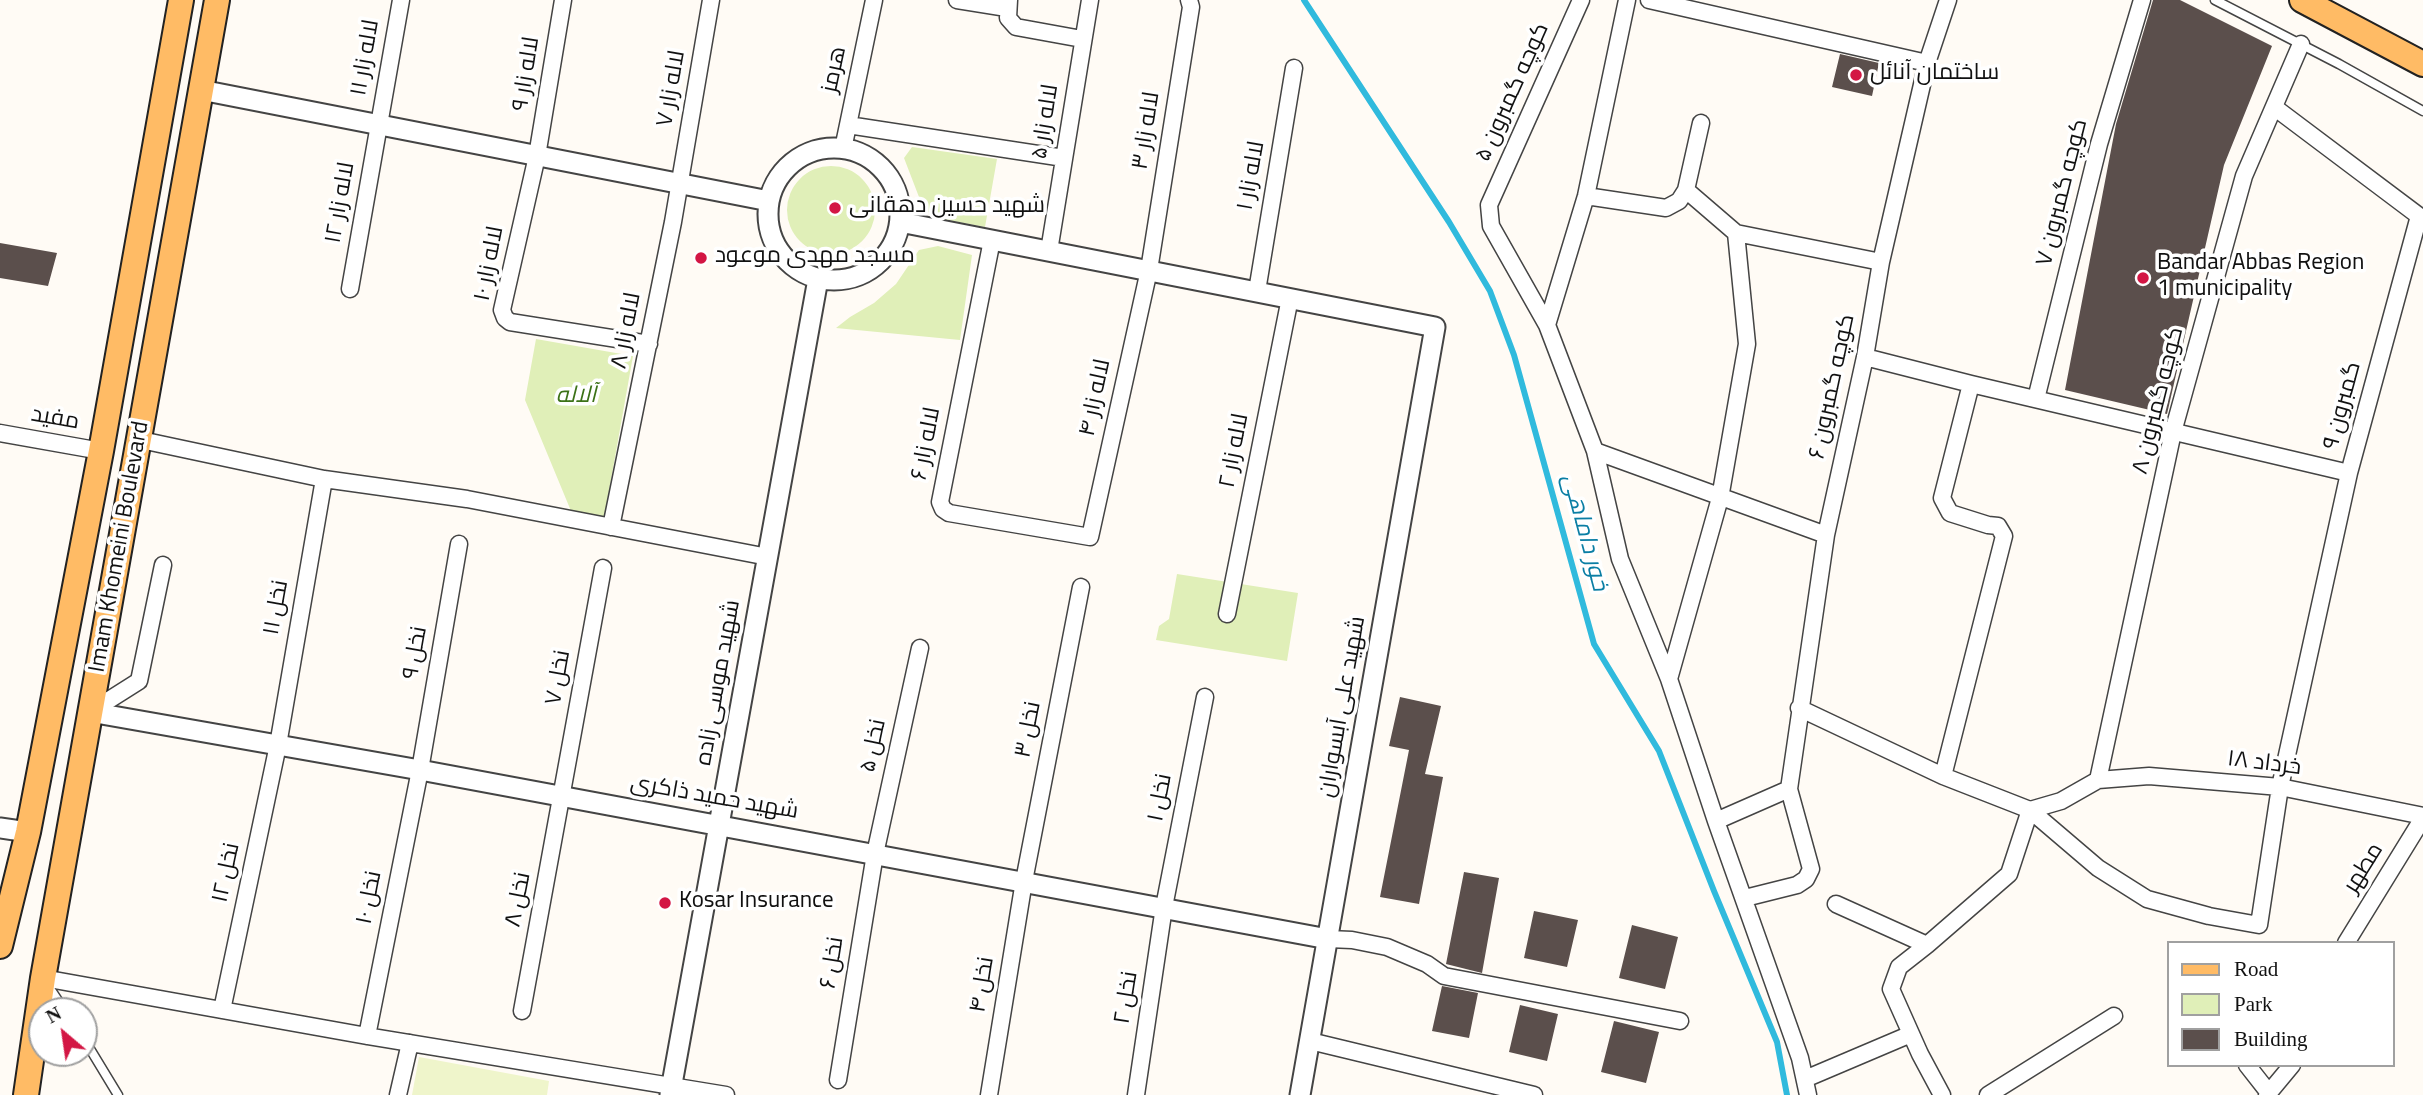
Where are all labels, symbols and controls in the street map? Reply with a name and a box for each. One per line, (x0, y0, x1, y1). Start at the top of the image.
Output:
street label: لاله زار ۱۱ (347, 18, 387, 98)
street label: کوچه گمبرون ۵ (1471, 19, 1557, 167)
street label: لاله زار ۹ (509, 35, 547, 113)
street label: هرمز (818, 44, 854, 96)
street label: لاله زار ۷ (653, 49, 693, 129)
place label: ساختمان آنائل (1870, 61, 1999, 89)
marker: ساختمان آنائل (1848, 67, 1864, 83)
street label: لاله زار ۵ (1027, 83, 1067, 161)
street label: لاله زار ۳ (1128, 90, 1168, 172)
street label: کوچه گمبرون ۷ (2032, 117, 2096, 269)
street label: لاله زار ۱ (1233, 139, 1273, 213)
street label: لاله زار ۱۲ (321, 160, 363, 246)
place label: شهید حسین دهقانی (849, 194, 1045, 222)
marker: شهید حسین دهقانی (827, 200, 843, 216)
street label: لاله زار ۱۰ (470, 224, 512, 304)
place label: مسجد مهدی موعود (715, 244, 915, 272)
marker: مسجد مهدی موعود (693, 250, 709, 266)
place label: Bandar Abbas Region 1 municipality (2157, 251, 2364, 305)
marker: Bandar Abbas Region 1 municipality (2135, 270, 2151, 286)
street label: لاله زار ۸ (607, 290, 649, 372)
street label: کوچه گمبرون ۶ (1805, 312, 1863, 462)
street label: کوچه گمبرون ۸ (2128, 325, 2192, 477)
street label: لاله زار ۴ (1075, 357, 1119, 439)
street label: گمبرون ۹ (2319, 359, 2369, 453)
park label: آلاله (556, 384, 596, 412)
street label: مفید (29, 402, 81, 438)
street label: لاله زار ۶ (907, 405, 949, 483)
street label: لاله زار ۲ (1215, 412, 1257, 490)
street label: Imam Khomeini Boulevard (85, 419, 157, 675)
water label: خور داماهی (1554, 471, 1612, 595)
street label: نخل ۱۱ (260, 578, 296, 638)
street label: شهید موسی زاده (692, 598, 748, 768)
street label: شهید علی آبسواران (1314, 614, 1374, 800)
street label: نخل ۹ (399, 624, 435, 682)
street label: نخل ۷ (542, 648, 578, 708)
street label: نخل ۳ (1011, 700, 1049, 760)
street label: نخل ۵ (856, 717, 894, 775)
street label: خرداد ۱۸ (2225, 747, 2303, 783)
street label: شهید حمید ذاکری (628, 771, 800, 827)
street label: نخل ۱ (1144, 772, 1180, 824)
street label: مطهر (2339, 839, 2391, 899)
street label: نخل ۱۲ (208, 841, 248, 905)
street label: نخل ۱۰ (352, 869, 390, 927)
street label: نخل ۸ (501, 870, 539, 930)
place label: Kosar Insurance (679, 889, 834, 917)
marker: Kosar Insurance (657, 895, 673, 911)
street label: نخل ۶ (816, 935, 852, 991)
legend (2168, 941, 2395, 1067)
street label: نخل ۴ (966, 955, 1002, 1015)
text: Road (2234, 957, 2278, 981)
street label: نخل ۲ (1110, 970, 1146, 1026)
text: Park (2234, 992, 2273, 1016)
north arrow (28, 997, 98, 1067)
text: N (42, 1002, 65, 1027)
text: Building (2234, 1027, 2308, 1051)

